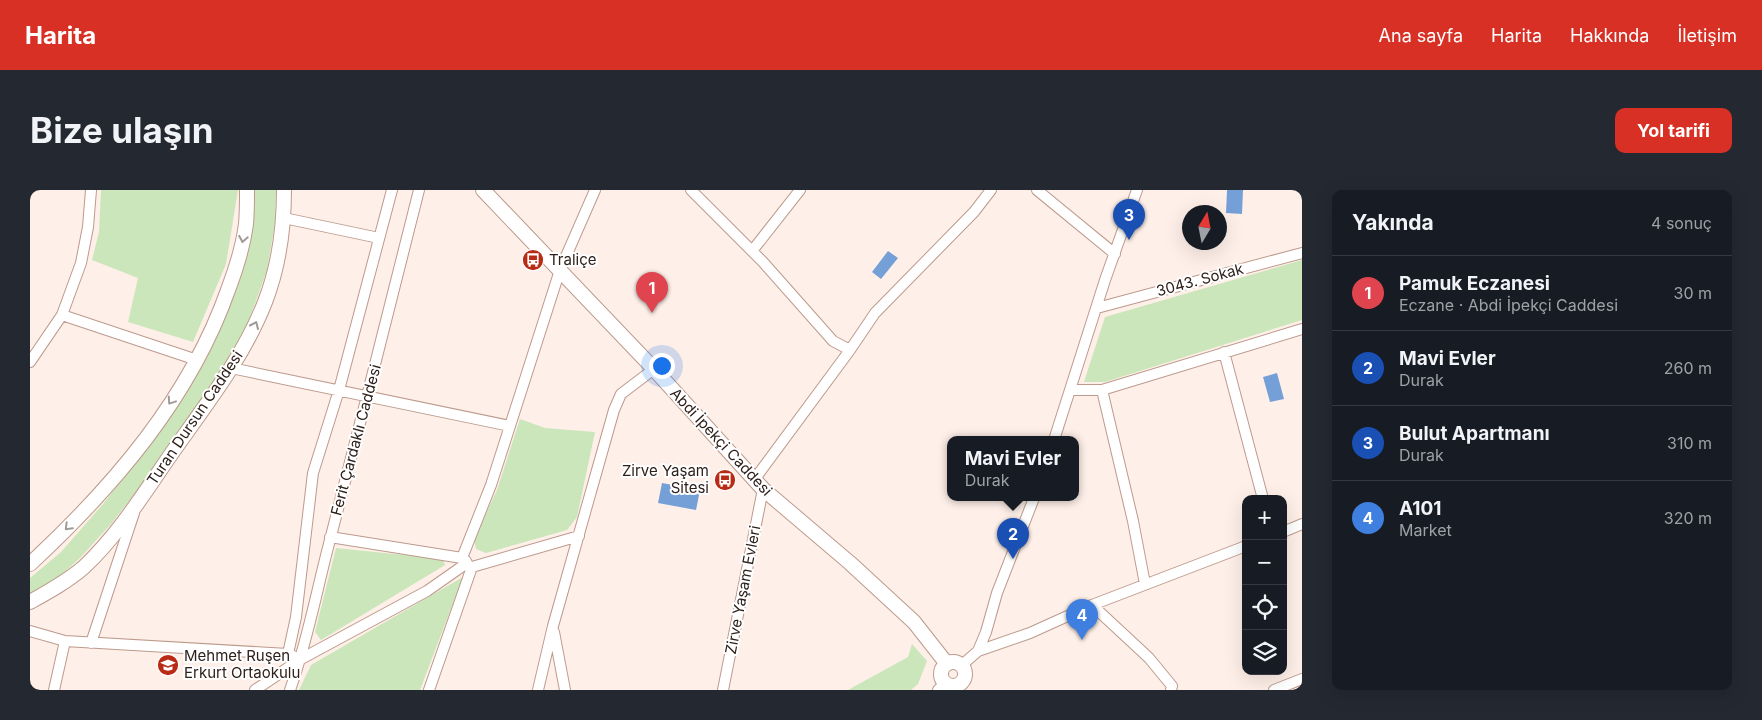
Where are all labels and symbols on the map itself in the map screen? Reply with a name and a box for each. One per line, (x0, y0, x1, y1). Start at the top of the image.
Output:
pin: 3 (1113, 199, 1145, 240)
north arrow (1182, 205, 1227, 250)
one-way arrow (239, 234, 249, 243)
bus stop icon: Traliçe (521, 248, 545, 272)
place label: Traliçe (549, 250, 596, 269)
street label: 3043. Sokak (1154, 259, 1246, 300)
pin: 1 (636, 272, 668, 313)
one-way arrow (248, 321, 259, 330)
street label: Turan Dursun Caddesi (143, 347, 247, 488)
your location (649, 353, 675, 379)
street label: Ferit Çardaklı Caddesi (326, 362, 385, 518)
street label: Abdi İpekçi Caddesi (666, 384, 776, 500)
one-way arrow (168, 396, 177, 405)
place label: Zirve Yaşam Sitesi (622, 461, 709, 497)
bus stop icon: Zirve Yaşam Sitesi (713, 468, 737, 492)
pin: 2 (997, 518, 1029, 559)
one-way arrow (65, 521, 74, 530)
street label: Zirve Yaşam Evleri (721, 524, 764, 656)
pin: 4 (1066, 599, 1098, 640)
place label: Mehmet Ruşen Erkurt Ortaokulu (184, 646, 300, 682)
school or university icon: Mehmet Ruşen Erkurt Ortaokulu (156, 653, 180, 677)

